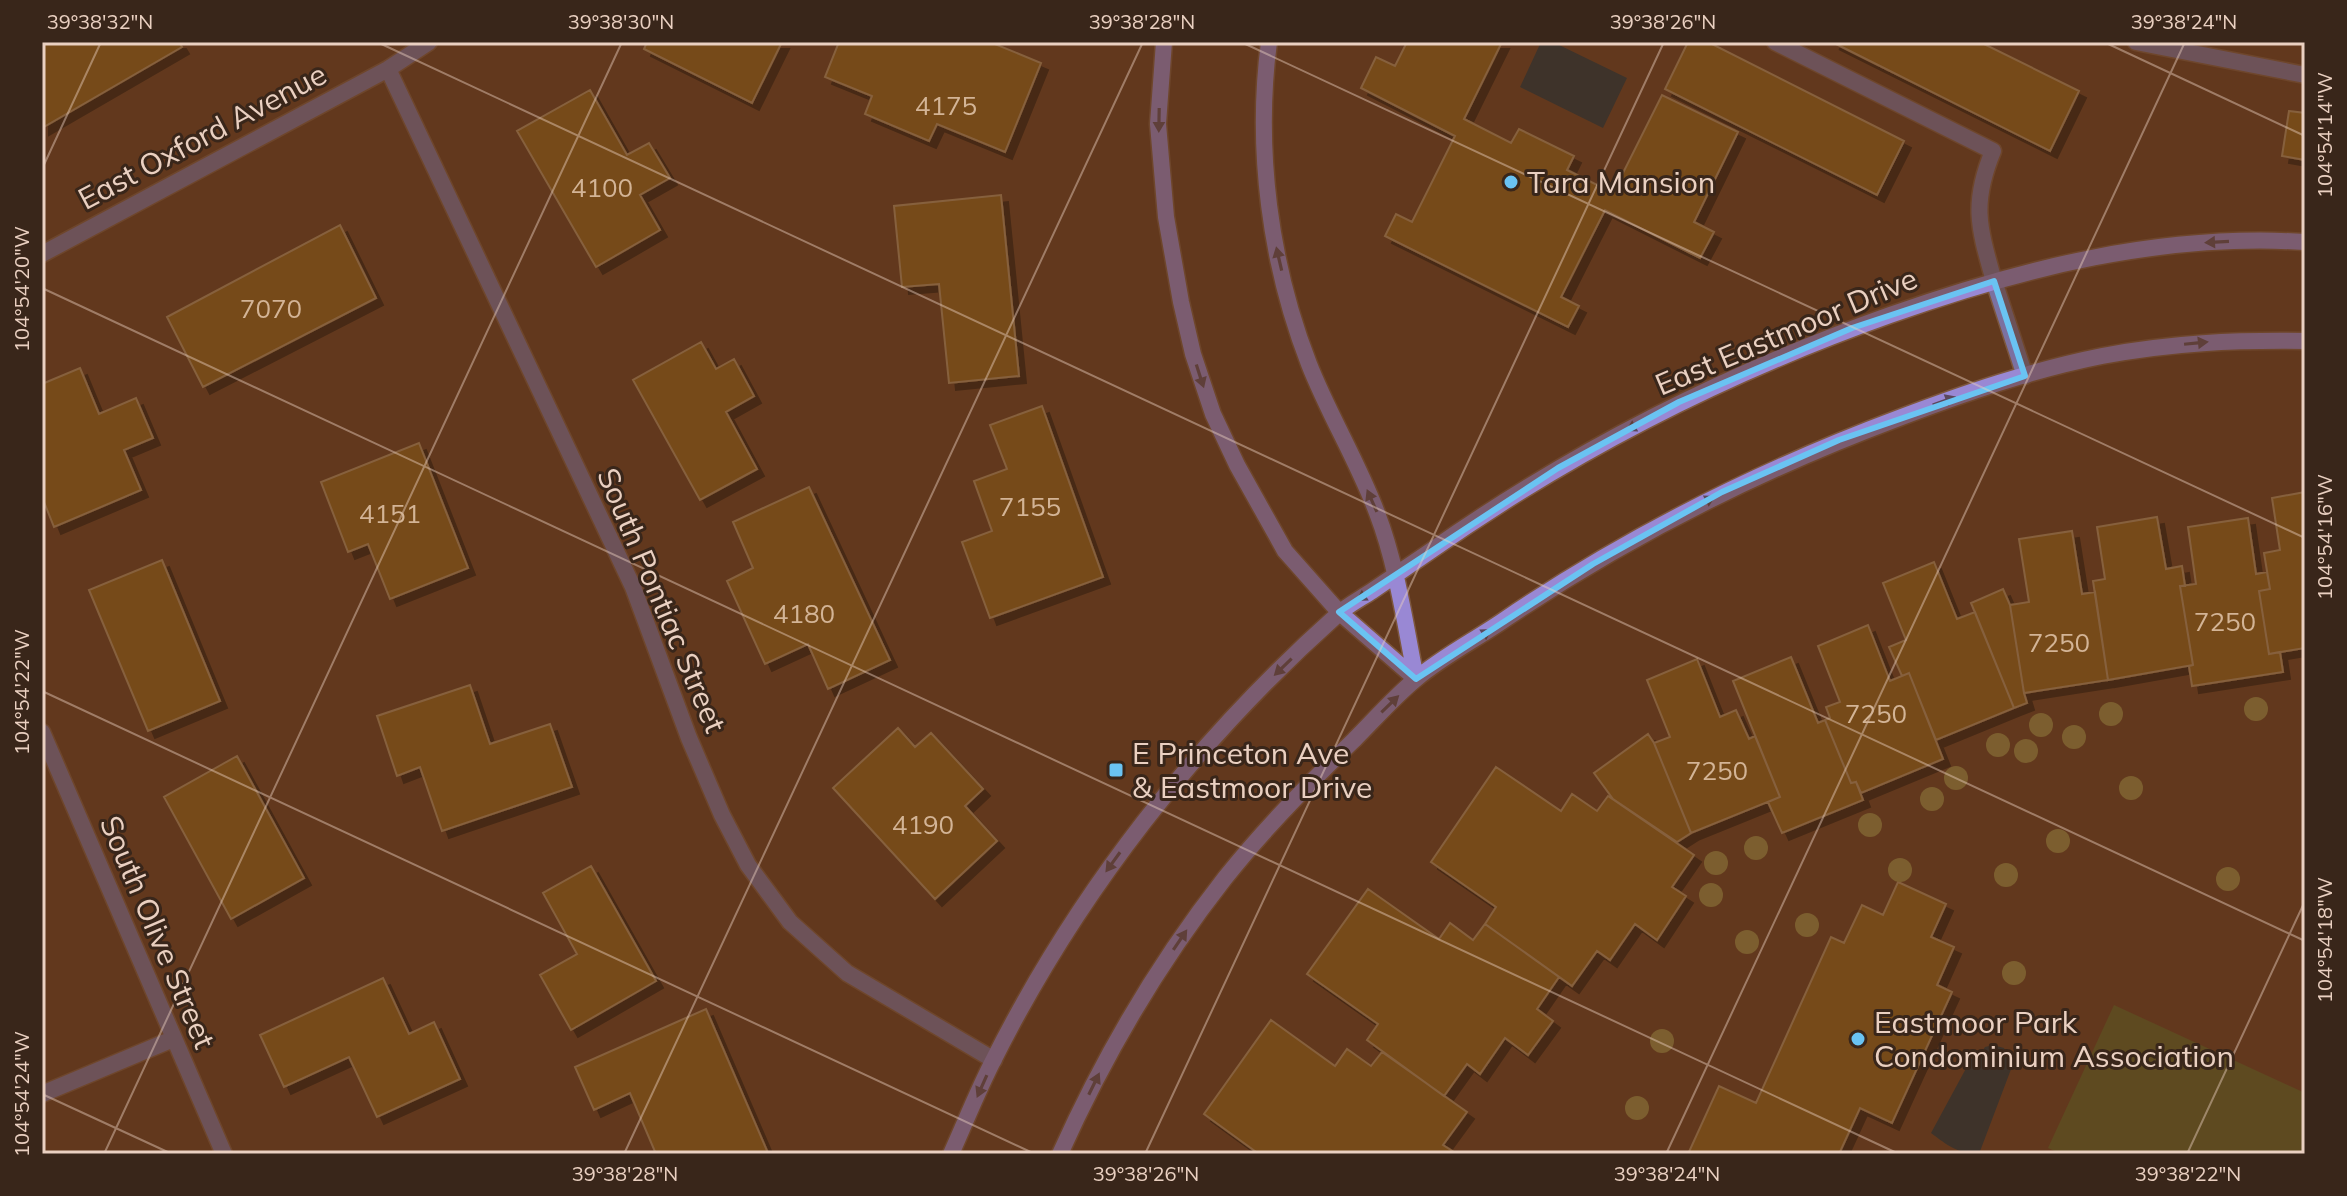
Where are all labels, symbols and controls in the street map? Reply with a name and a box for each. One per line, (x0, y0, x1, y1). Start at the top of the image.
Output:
text: 39°38'32"N (47, 9, 153, 34)
text: 39°38'30"N (568, 9, 674, 34)
text: 39°38'28"N (1089, 9, 1195, 34)
text: 39°38'26"N (1610, 9, 1716, 34)
text: 39°38'24"N (2131, 9, 2237, 34)
street label: East Oxford Avenue (71, 55, 333, 217)
text: 104°54'14"W (2312, 72, 2337, 198)
house number: 4175 (915, 89, 977, 122)
one-way arrow (1153, 108, 1165, 133)
place label: Tara Mansion (1527, 163, 1715, 201)
house number: 4100 (571, 171, 633, 204)
marker: Tara Mansion (1502, 173, 1520, 191)
text: 104°54'20"W (9, 226, 34, 352)
one-way arrow (2204, 236, 2229, 249)
one-way arrow (1272, 247, 1285, 272)
street label: East Eastmoor Drive (1649, 259, 1923, 403)
house number: 7070 (240, 292, 302, 325)
one-way arrow (2184, 336, 2209, 349)
one-way arrow (1194, 364, 1207, 388)
one-way arrow (1932, 395, 1956, 407)
one-way arrow (1626, 417, 1648, 431)
street label: South Pontiac Street (589, 462, 735, 738)
text: 104°54'16"W (2312, 474, 2337, 600)
house number: 7155 (999, 490, 1061, 523)
one-way arrow (1365, 490, 1379, 513)
one-way arrow (1692, 495, 1715, 508)
house number: 4151 (359, 497, 421, 530)
one-way arrow (1356, 586, 1378, 601)
house number: 4180 (773, 597, 835, 630)
house number: 7250 (2194, 605, 2256, 638)
house number: 7250 (2028, 626, 2090, 659)
one-way arrow (1471, 628, 1492, 643)
text: 104°54'22"W (9, 629, 34, 755)
one-way arrow (1274, 657, 1293, 675)
one-way arrow (1380, 696, 1399, 714)
house number: 7250 (1845, 697, 1907, 730)
place label: E Princeton Ave & Eastmoor Drive (1132, 734, 1372, 806)
house number: 7250 (1686, 754, 1748, 787)
marker: E Princeton Ave & Eastmoor Drive (1107, 761, 1125, 779)
house number: 4190 (892, 808, 954, 841)
street label: South Olive Street (92, 810, 224, 1054)
one-way arrow (1105, 852, 1121, 873)
text: 104°54'18"W (2312, 877, 2337, 1003)
one-way arrow (1172, 929, 1187, 950)
place label: Eastmoor Park Condominium Association (1874, 1003, 2234, 1075)
marker: Eastmoor Park Condominium Association (1849, 1030, 1867, 1048)
text: 104°54'24"W (9, 1031, 34, 1157)
one-way arrow (1087, 1072, 1101, 1096)
one-way arrow (975, 1075, 988, 1098)
text: 39°38'28"N (572, 1161, 678, 1186)
text: 39°38'26"N (1093, 1161, 1199, 1186)
text: 39°38'24"N (1614, 1161, 1720, 1186)
text: 39°38'22"N (2135, 1161, 2241, 1186)

